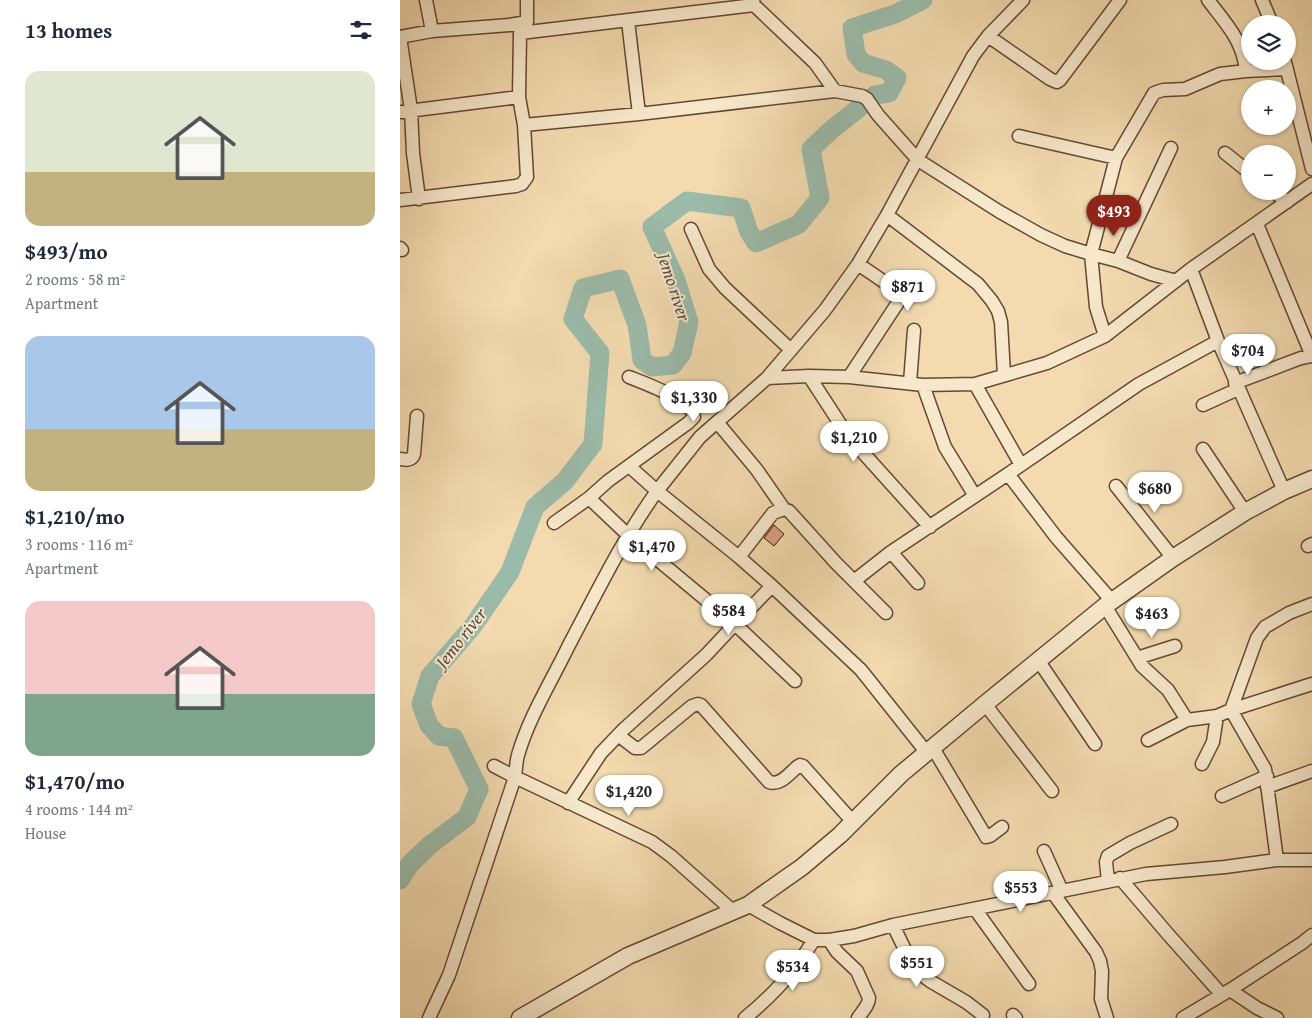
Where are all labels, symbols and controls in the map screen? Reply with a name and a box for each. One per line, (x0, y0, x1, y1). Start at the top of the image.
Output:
text: 13 homes (25, 15, 112, 46)
map controls (1241, 15, 1296, 200)
button: layers (1241, 15, 1296, 70)
icon: filters (347, 16, 375, 44)
button: + (1241, 80, 1296, 135)
icon: home (155, 103, 245, 193)
button: − (1241, 145, 1296, 200)
pin: $493 (1084, 194, 1144, 237)
text: $493 (1097, 199, 1131, 223)
text: $493/mo (25, 236, 108, 267)
water label: Jemo river (650, 246, 699, 326)
text: 2 rooms · 58 m² (25, 267, 125, 291)
pin: $871 (878, 270, 938, 312)
text: $871 (891, 274, 925, 298)
text: Apartment (25, 291, 98, 315)
pin: $704 (1218, 334, 1278, 376)
text: $704 (1231, 338, 1265, 362)
icon: home (155, 368, 245, 458)
pin: $1,330 (653, 380, 735, 423)
text: $1,330 (671, 385, 717, 409)
pin: $1,210 (813, 420, 895, 463)
text: $1,210 (831, 425, 877, 449)
pin: $680 (1125, 472, 1185, 514)
text: $680 (1138, 476, 1172, 500)
text: $1,210/mo (25, 501, 125, 532)
pin: $1,470 (611, 530, 693, 572)
text: 3 rooms · 116 m² (25, 532, 133, 556)
text: $1,470 (629, 534, 675, 558)
text: Apartment (25, 556, 98, 580)
pin: $584 (699, 594, 759, 636)
pin: $463 (1122, 596, 1182, 639)
text: $584 (712, 598, 746, 622)
water label: Jemo river (426, 601, 494, 676)
text: $463 (1135, 601, 1169, 625)
icon: home (155, 633, 245, 723)
text: $1,470/mo (25, 766, 125, 797)
pin: $1,420 (588, 774, 670, 817)
text: $1,420 (606, 779, 652, 803)
text: 4 rooms · 144 m² (25, 797, 133, 821)
text: House (25, 821, 66, 845)
pin: $553 (991, 870, 1051, 913)
text: $553 (1004, 875, 1038, 899)
pin: $551 (887, 946, 947, 988)
pin: $534 (763, 950, 823, 992)
text: $551 (900, 950, 934, 974)
text: $534 (776, 954, 810, 978)

